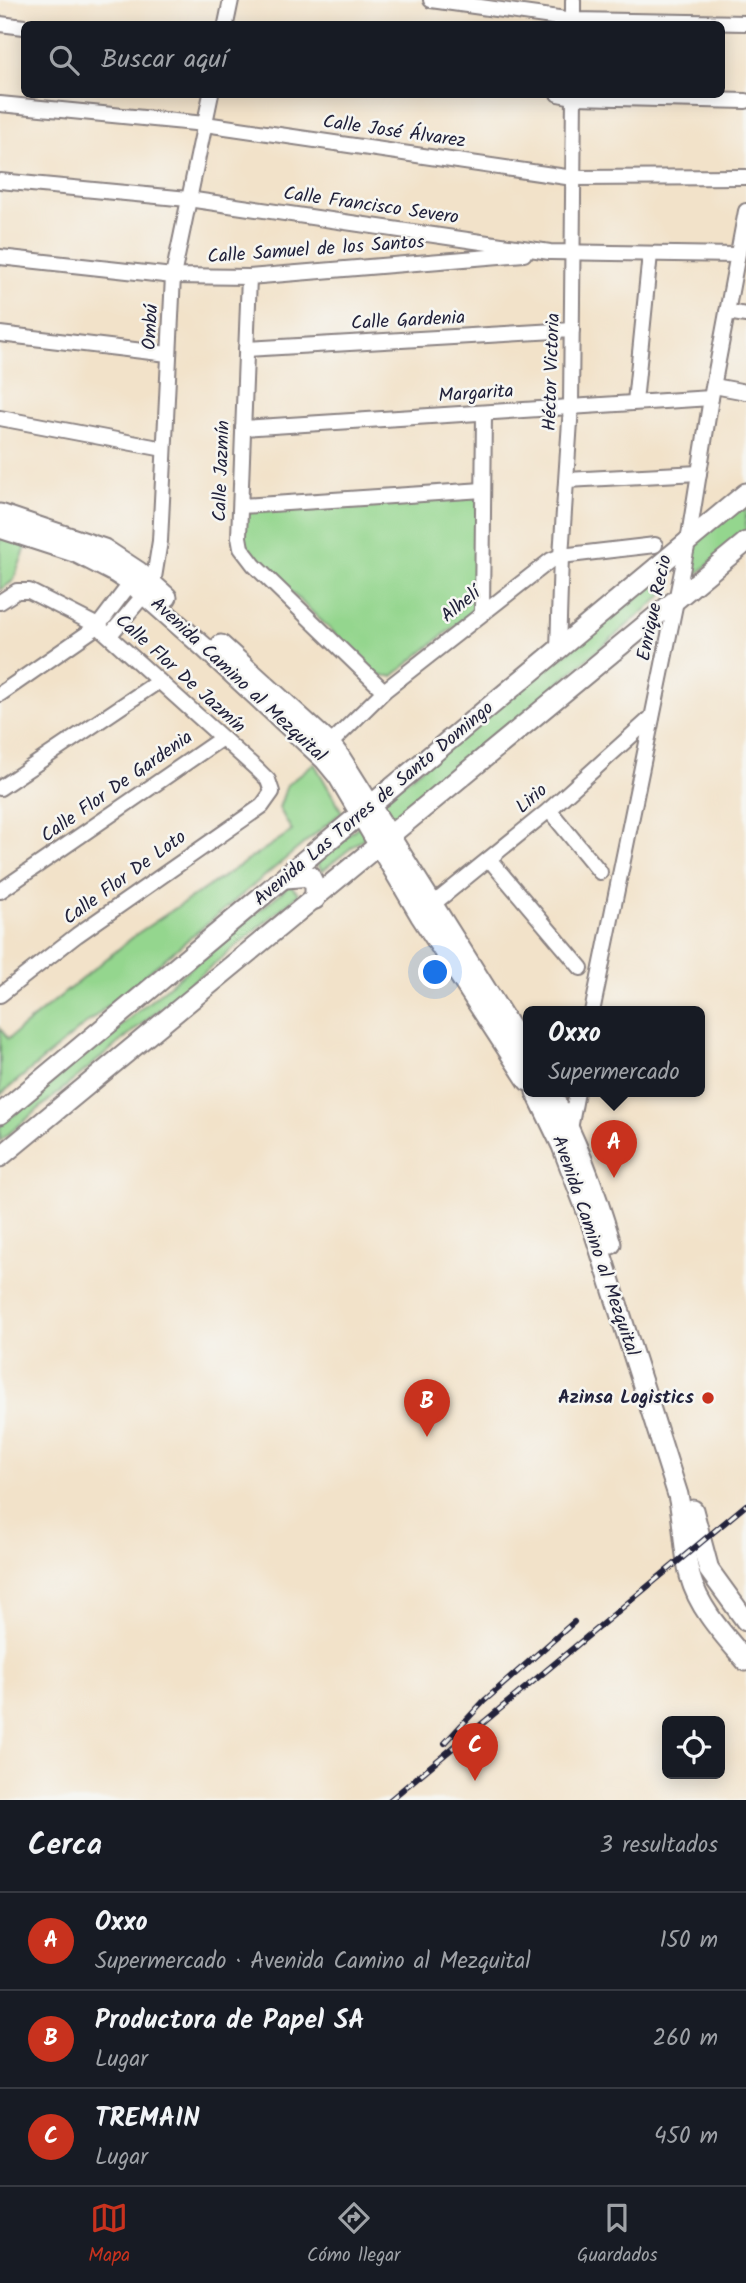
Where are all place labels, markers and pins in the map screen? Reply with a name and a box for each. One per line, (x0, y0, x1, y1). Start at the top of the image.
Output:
pin: A (591, 1120, 637, 1178)
pin: B (404, 1379, 450, 1437)
place label: Azinsa Logistics (558, 1383, 694, 1413)
marker: Azinsa Logistics (700, 1390, 716, 1406)
pin: C (452, 1723, 498, 1781)

